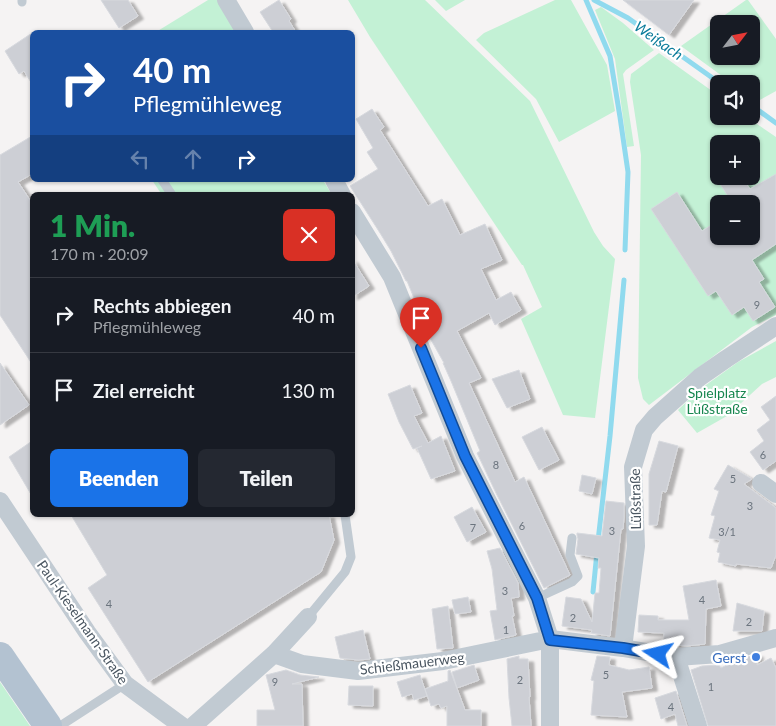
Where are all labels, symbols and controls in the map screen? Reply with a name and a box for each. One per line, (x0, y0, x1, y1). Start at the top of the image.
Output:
north arrow (710, 15, 760, 65)
map controls (710, 15, 760, 245)
water label: Weißach (631, 17, 687, 63)
text: 40 m (133, 48, 211, 90)
icon: right (50, 50, 115, 115)
button: sound (710, 75, 760, 125)
text: Pflegmühleweg (133, 90, 282, 117)
button: + (710, 135, 760, 185)
icon: left (126, 145, 154, 173)
icon: ahead (179, 145, 207, 173)
icon: right (232, 145, 260, 173)
button: − (710, 195, 760, 245)
text: 1 Min. (50, 207, 135, 243)
button: close (283, 209, 335, 261)
text: 170 m · 20:09 (50, 244, 149, 263)
text: Rechts abbiegen (93, 294, 231, 317)
pin (400, 297, 442, 348)
house number: 9 (754, 298, 760, 311)
icon: right (50, 301, 78, 329)
text: 40 m (292, 304, 335, 327)
icon: arrive (407, 304, 435, 332)
text: Pflegmühleweg (93, 317, 201, 336)
icon: arrive (50, 376, 78, 404)
text: Ziel erreicht (93, 379, 195, 402)
text: 130 m (281, 379, 335, 402)
park label: Spielplatz Lüßstraße (686, 384, 748, 417)
house number: 6 (760, 448, 766, 461)
button: Beenden (50, 449, 188, 507)
button: Teilen (198, 449, 335, 507)
house number: 8 (493, 458, 499, 471)
street label: Lüßstraße (626, 468, 644, 530)
house number: 5 (730, 472, 736, 485)
house number: 3 (747, 499, 753, 512)
house number: 6 (519, 519, 525, 532)
house number: 7 (470, 521, 476, 534)
house number: 3 (609, 524, 615, 537)
house number: 3/1 (718, 525, 736, 538)
street label: Paul-Kieselmann-Straße (34, 557, 132, 687)
house number: 3 (502, 584, 508, 597)
house number: 4 (699, 593, 706, 606)
house number: 4 (106, 597, 113, 610)
house number: 2 (570, 611, 576, 624)
house number: 2 (746, 615, 752, 628)
house number: 1 (503, 623, 509, 636)
position arrow (631, 627, 683, 679)
street label: Schießmauerweg (359, 648, 465, 678)
place label: Gerst (712, 649, 746, 666)
marker: Gerst (750, 651, 762, 663)
house number: 5 (603, 668, 609, 681)
house number: 2 (517, 673, 523, 686)
house number: 9 (272, 675, 278, 688)
house number: 1 (708, 680, 714, 693)
house number: 4 (668, 700, 675, 713)

